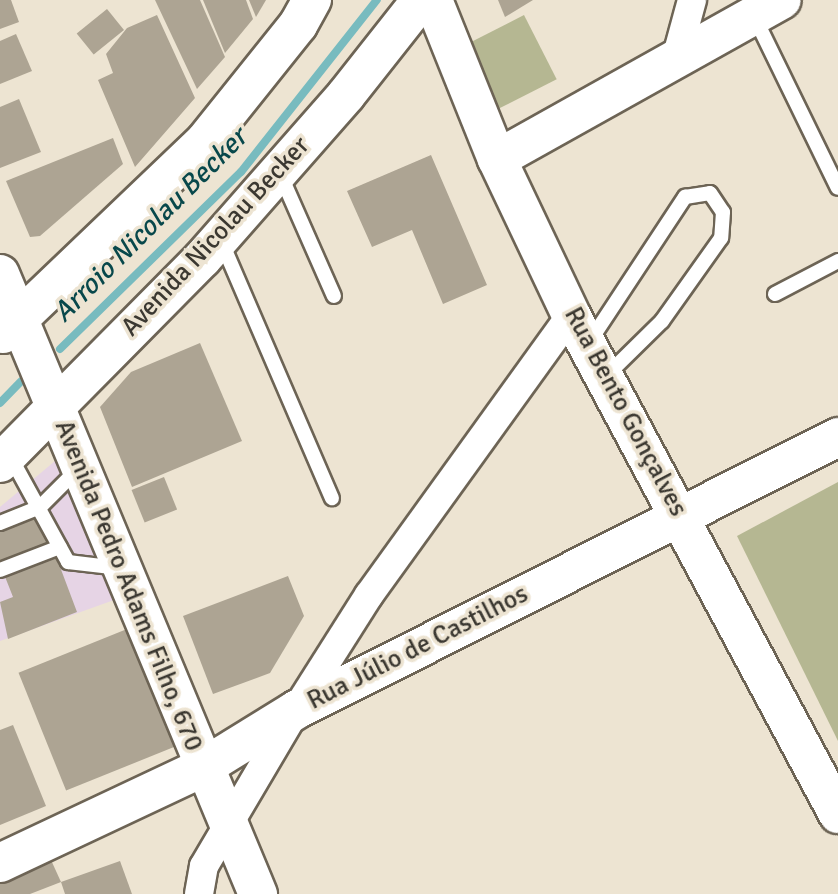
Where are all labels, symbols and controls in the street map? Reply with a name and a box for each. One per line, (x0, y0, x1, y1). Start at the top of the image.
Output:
water label: Arroio Nicolau Becker (46, 121, 254, 329)
street label: Avenida Nicolau Becker (116, 131, 316, 343)
street label: Rua Bento Gonçalves (557, 302, 693, 522)
street label: Avenida Pedro Adams Filho, 670 (47, 416, 209, 756)
street label: Rua Júlio de Castilhos (302, 579, 534, 717)

